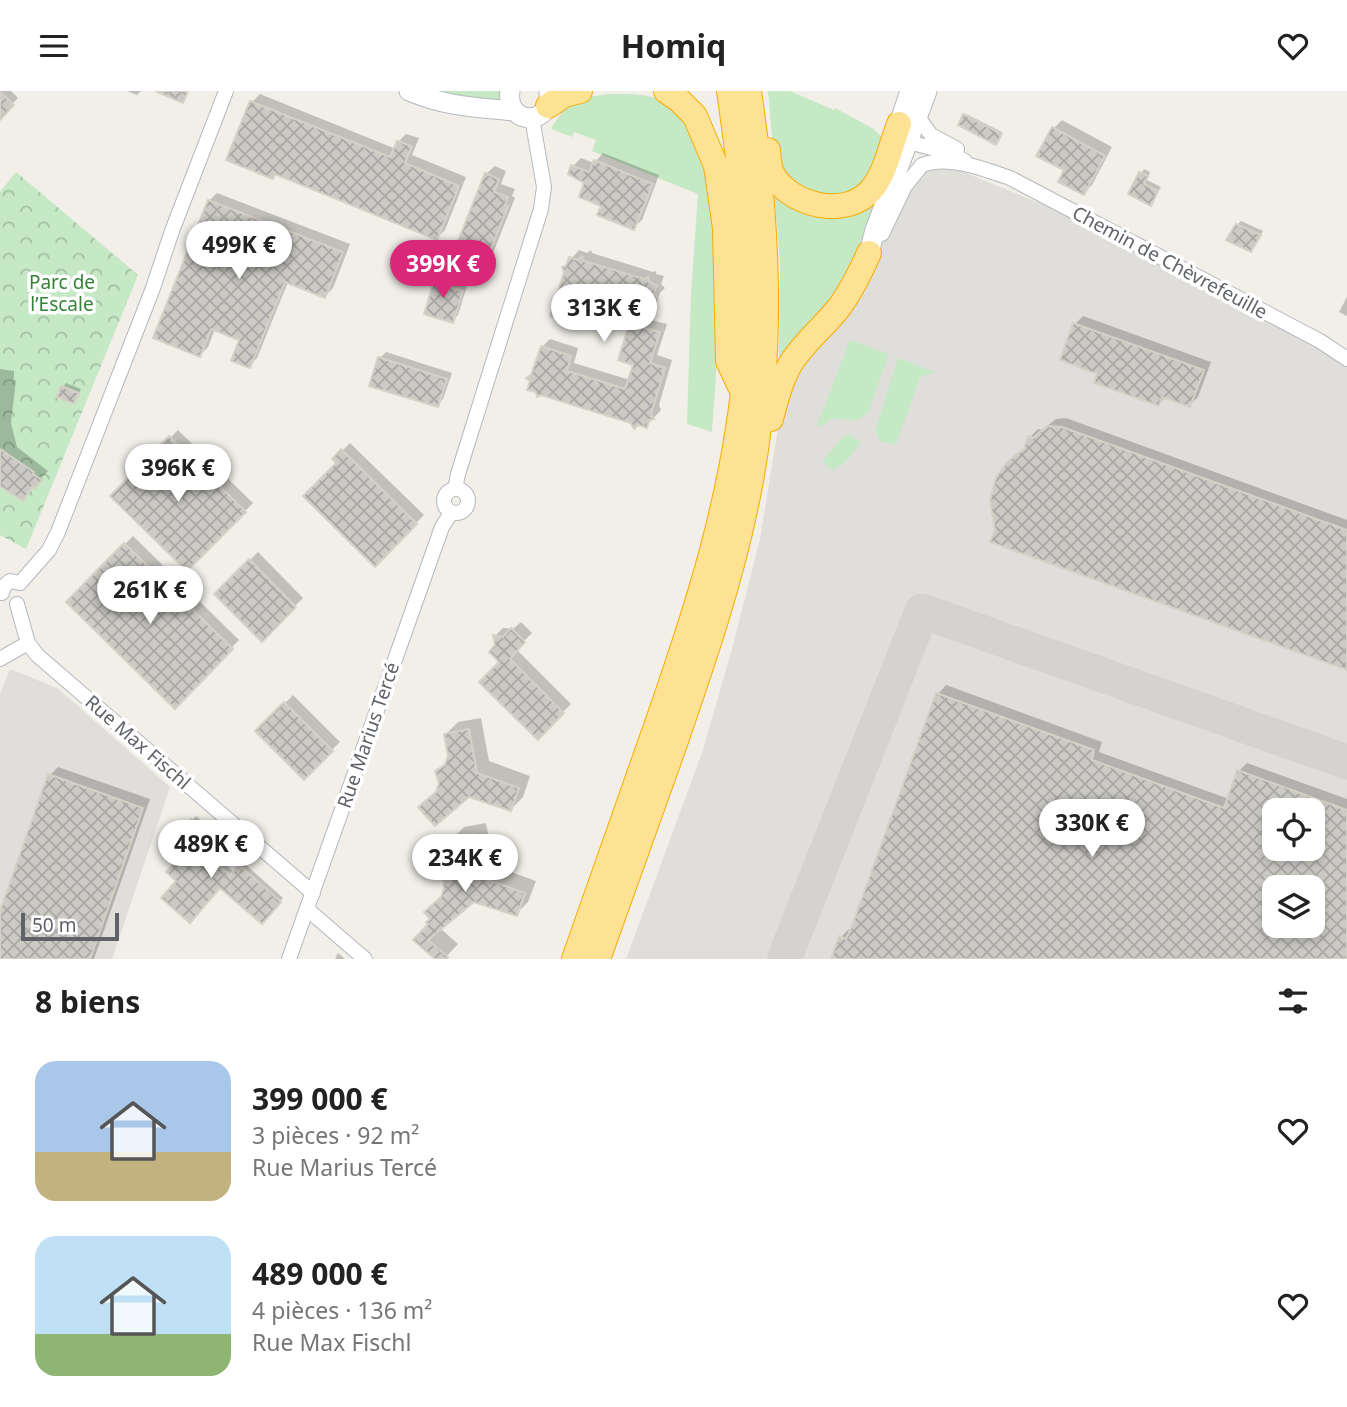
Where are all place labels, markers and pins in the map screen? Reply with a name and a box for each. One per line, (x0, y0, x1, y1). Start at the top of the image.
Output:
pin: 499K € (182, 221, 296, 281)
pin: 399K € (386, 241, 500, 300)
pin: 313K € (547, 285, 661, 344)
pin: 396K € (121, 445, 235, 504)
pin: 261K € (93, 567, 207, 626)
pin: 330K € (1035, 799, 1149, 859)
pin: 489K € (154, 821, 268, 880)
pin: 234K € (408, 835, 522, 894)

